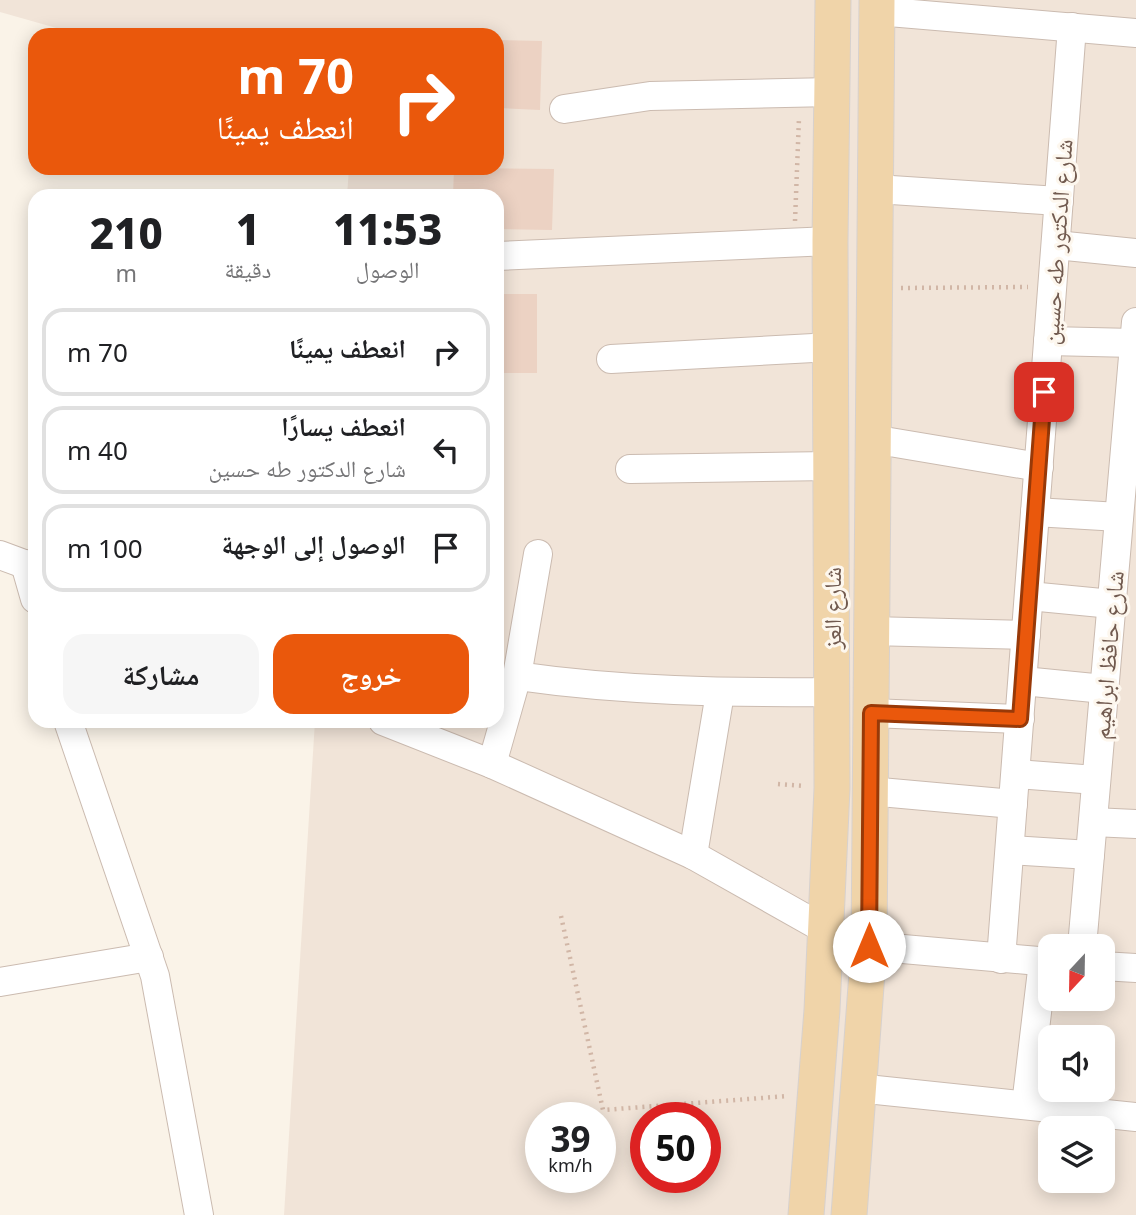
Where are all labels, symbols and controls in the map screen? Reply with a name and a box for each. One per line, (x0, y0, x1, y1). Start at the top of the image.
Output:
text: 70 m (237, 42, 354, 108)
icon: right (378, 56, 469, 147)
text: انعطف يمينًا (217, 105, 354, 148)
street label: شارع الدكتور طه حسين (1032, 138, 1080, 346)
text: 1 (236, 200, 260, 257)
text: 11:53 (333, 200, 442, 257)
text: 210 (90, 204, 163, 261)
text: دقيقة (225, 253, 271, 285)
text: الوصول (356, 253, 419, 285)
text: m (116, 257, 137, 289)
text: انعطف يمينًا (289, 330, 406, 366)
icon: right (427, 333, 465, 371)
text: 70 m (67, 334, 128, 370)
pin (1014, 362, 1074, 422)
icon: arrive (1025, 373, 1063, 411)
text: انعطف يسارًا (281, 408, 406, 444)
icon: left (427, 431, 465, 469)
text: 40 m (67, 432, 128, 468)
text: شارع الدكتور طه حسين (208, 452, 406, 484)
text: الوصول إلى الوجهة (222, 526, 406, 562)
icon: arrive (427, 529, 465, 567)
text: 100 m (67, 530, 143, 566)
street label: شارع العز (815, 567, 848, 650)
street label: شارع حافظ ابراهيم (1083, 569, 1132, 741)
button: مشاركة (63, 634, 259, 714)
button: خروج (273, 634, 469, 714)
position arrow (832, 909, 906, 983)
north arrow (1038, 934, 1115, 1012)
map controls (1038, 934, 1115, 1193)
button: sound (1038, 1025, 1115, 1102)
speed limit sign: 50 (630, 1102, 721, 1193)
text: 39 (550, 1115, 591, 1162)
button: layers (1038, 1116, 1115, 1193)
text: km/h (548, 1153, 593, 1177)

